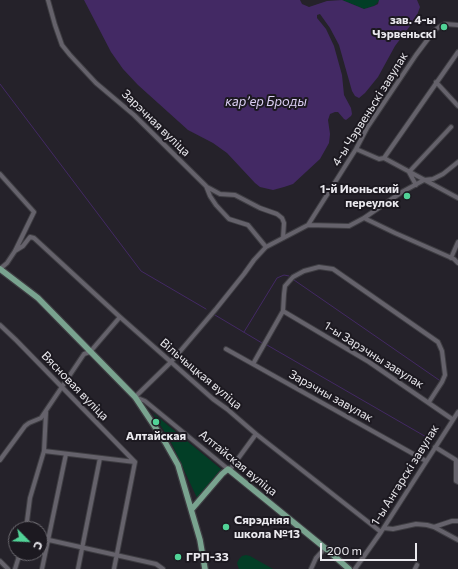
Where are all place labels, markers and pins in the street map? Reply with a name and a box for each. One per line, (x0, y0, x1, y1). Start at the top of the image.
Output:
place label: зав. 4-ы Чэрвеньскі (372, 13, 436, 41)
marker: зав. 4-ы Чэрвеньскі (439, 22, 449, 32)
place label: 1-й Июньский переулок (320, 182, 399, 210)
marker: 1-й Июньский переулок (402, 191, 412, 201)
marker: Алтайская (151, 417, 161, 427)
place label: Алтайская (126, 429, 186, 443)
place label: Сярэдняя школа №13 (234, 513, 300, 541)
marker: Сярэдняя школа №13 (221, 522, 231, 532)
place label: ГРП-33 (186, 550, 229, 564)
marker: ГРП-33 (173, 552, 183, 562)

